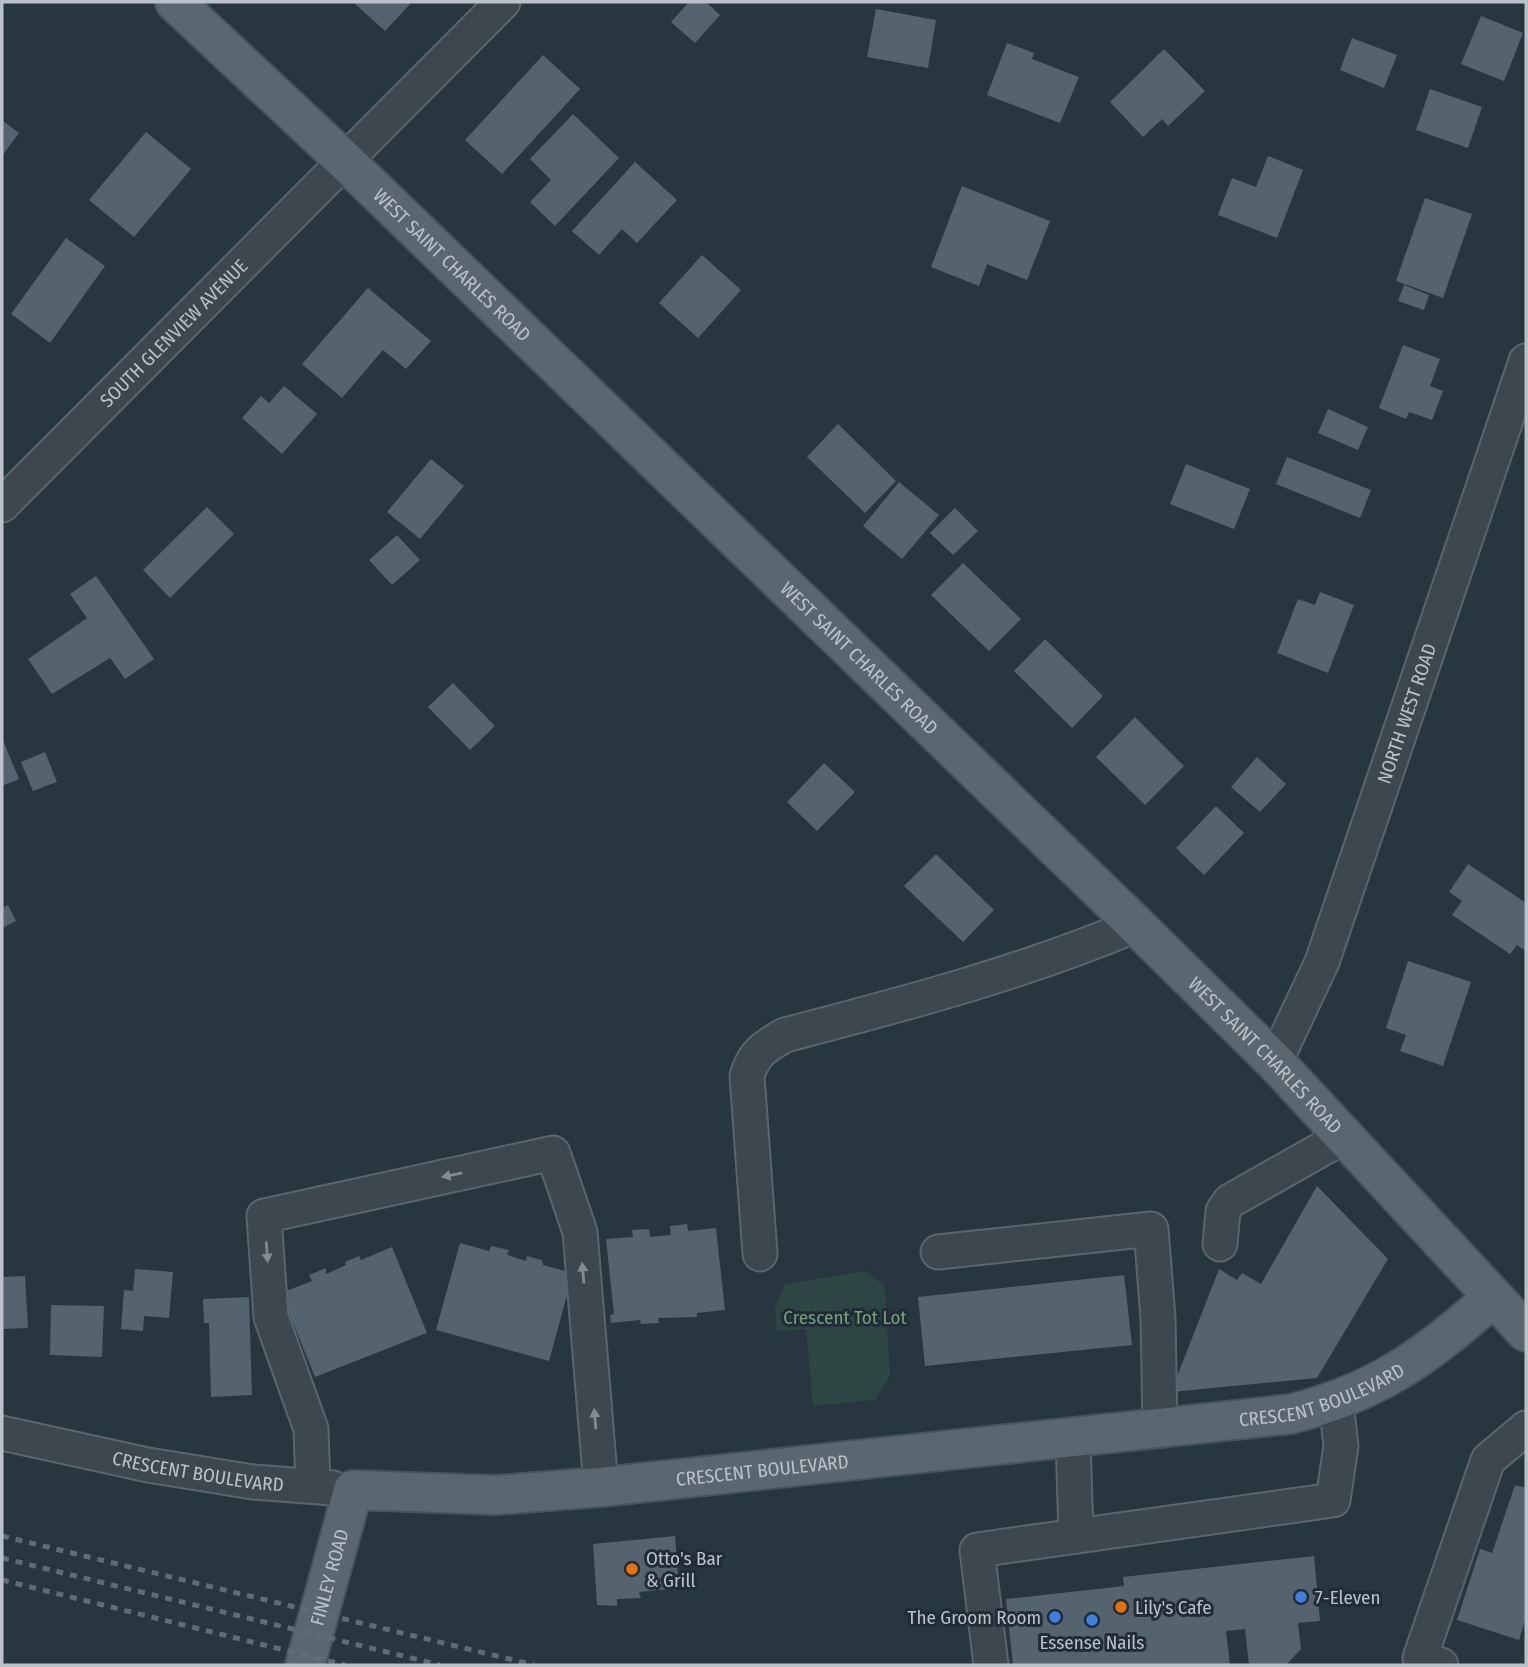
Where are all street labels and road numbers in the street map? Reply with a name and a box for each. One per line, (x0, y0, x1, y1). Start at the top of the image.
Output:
street label: WEST SAINT CHARLES ROAD (368, 184, 536, 346)
street label: SOUTH GLENVIEW AVENUE (95, 254, 252, 412)
street label: WEST SAINT CHARLES ROAD (776, 577, 943, 739)
street label: NORTH WEST ROAD (1372, 641, 1441, 787)
street label: WEST SAINT CHARLES ROAD (1183, 972, 1347, 1139)
street label: CRESCENT BOULEVARD (1238, 1358, 1408, 1431)
street label: CRESCENT BOULEVARD (110, 1447, 285, 1496)
street label: CRESCENT BOULEVARD (675, 1450, 850, 1491)
street label: FINLEY ROAD (305, 1527, 354, 1628)

